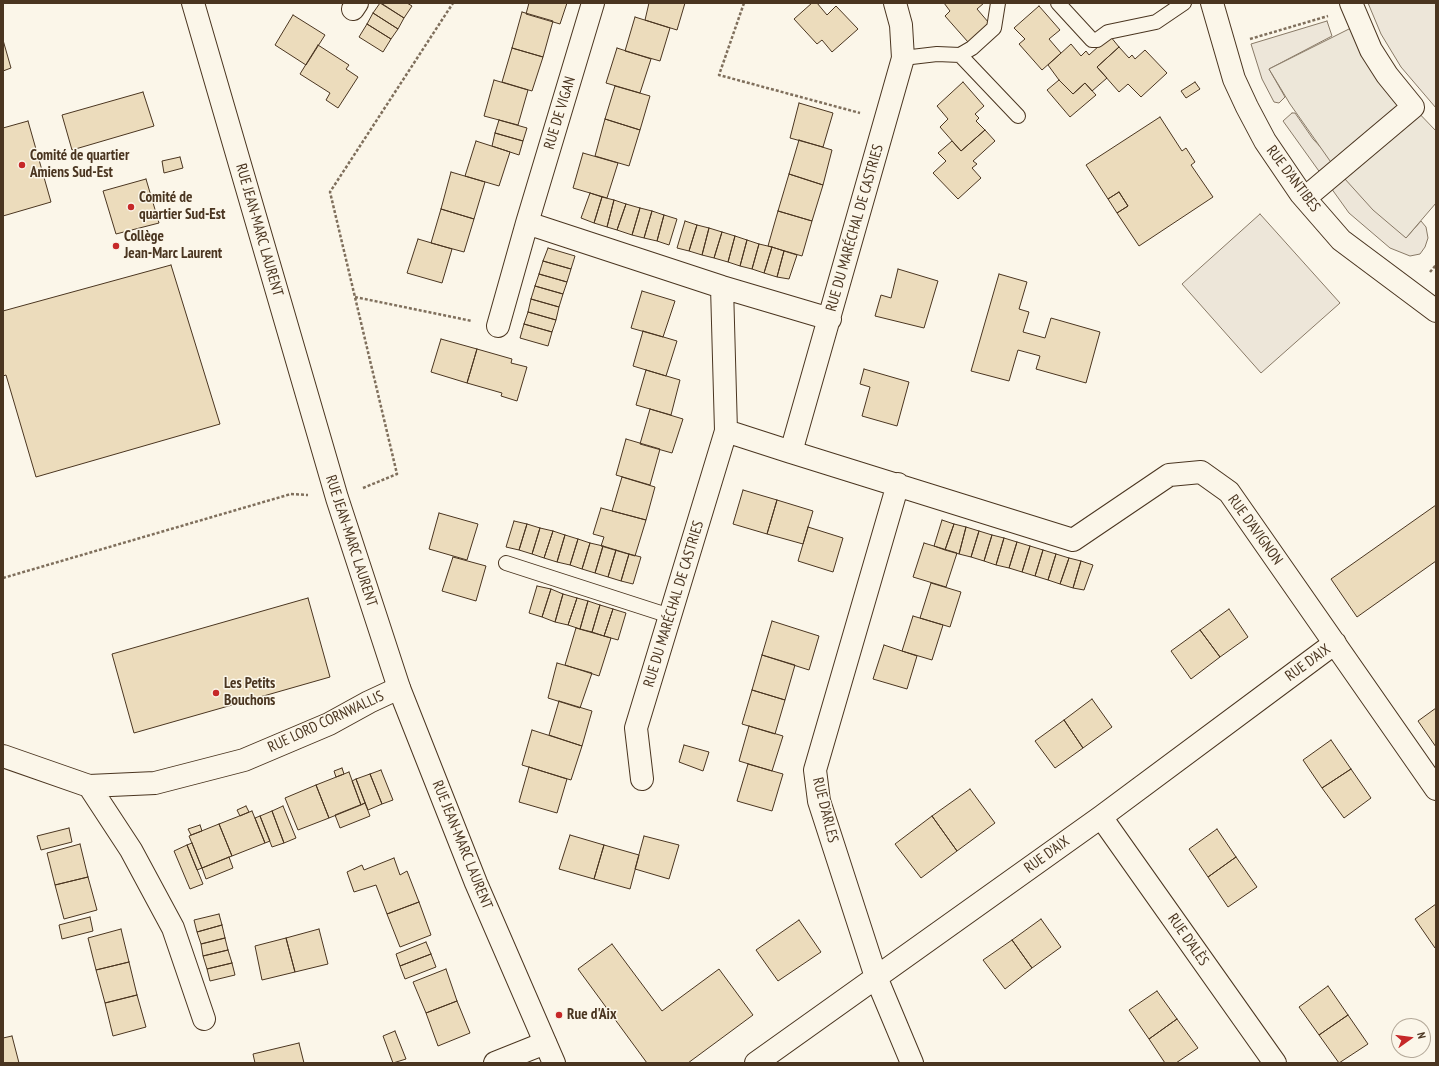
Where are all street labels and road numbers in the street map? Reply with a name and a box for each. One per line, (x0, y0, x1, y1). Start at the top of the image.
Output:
street label: RUE DE VIGAN (540, 74, 580, 152)
street label: RUE DU MARÉCHAL DE CASTRIES (823, 142, 887, 314)
street label: RUE D'ANTIBES (1262, 142, 1324, 216)
street label: RUE JEAN-MARC LAURENT (231, 162, 287, 298)
street label: RUE JEAN-MARC LAURENT (321, 473, 381, 609)
street label: RUE D'AVIGNON (1224, 492, 1286, 568)
street label: RUE DU MARÉCHAL DE CASTRIES (640, 519, 708, 689)
street label: RUE D'AIX (1282, 641, 1334, 685)
street label: RUE LORD CORNWALLIS (265, 687, 387, 757)
street label: RUE D'ARLES (808, 775, 842, 845)
street label: RUE JEAN-MARC LAURENT (428, 778, 496, 912)
street label: RUE D'AIX (1021, 833, 1073, 877)
street label: RUE D'ALÈS (1164, 910, 1212, 970)

